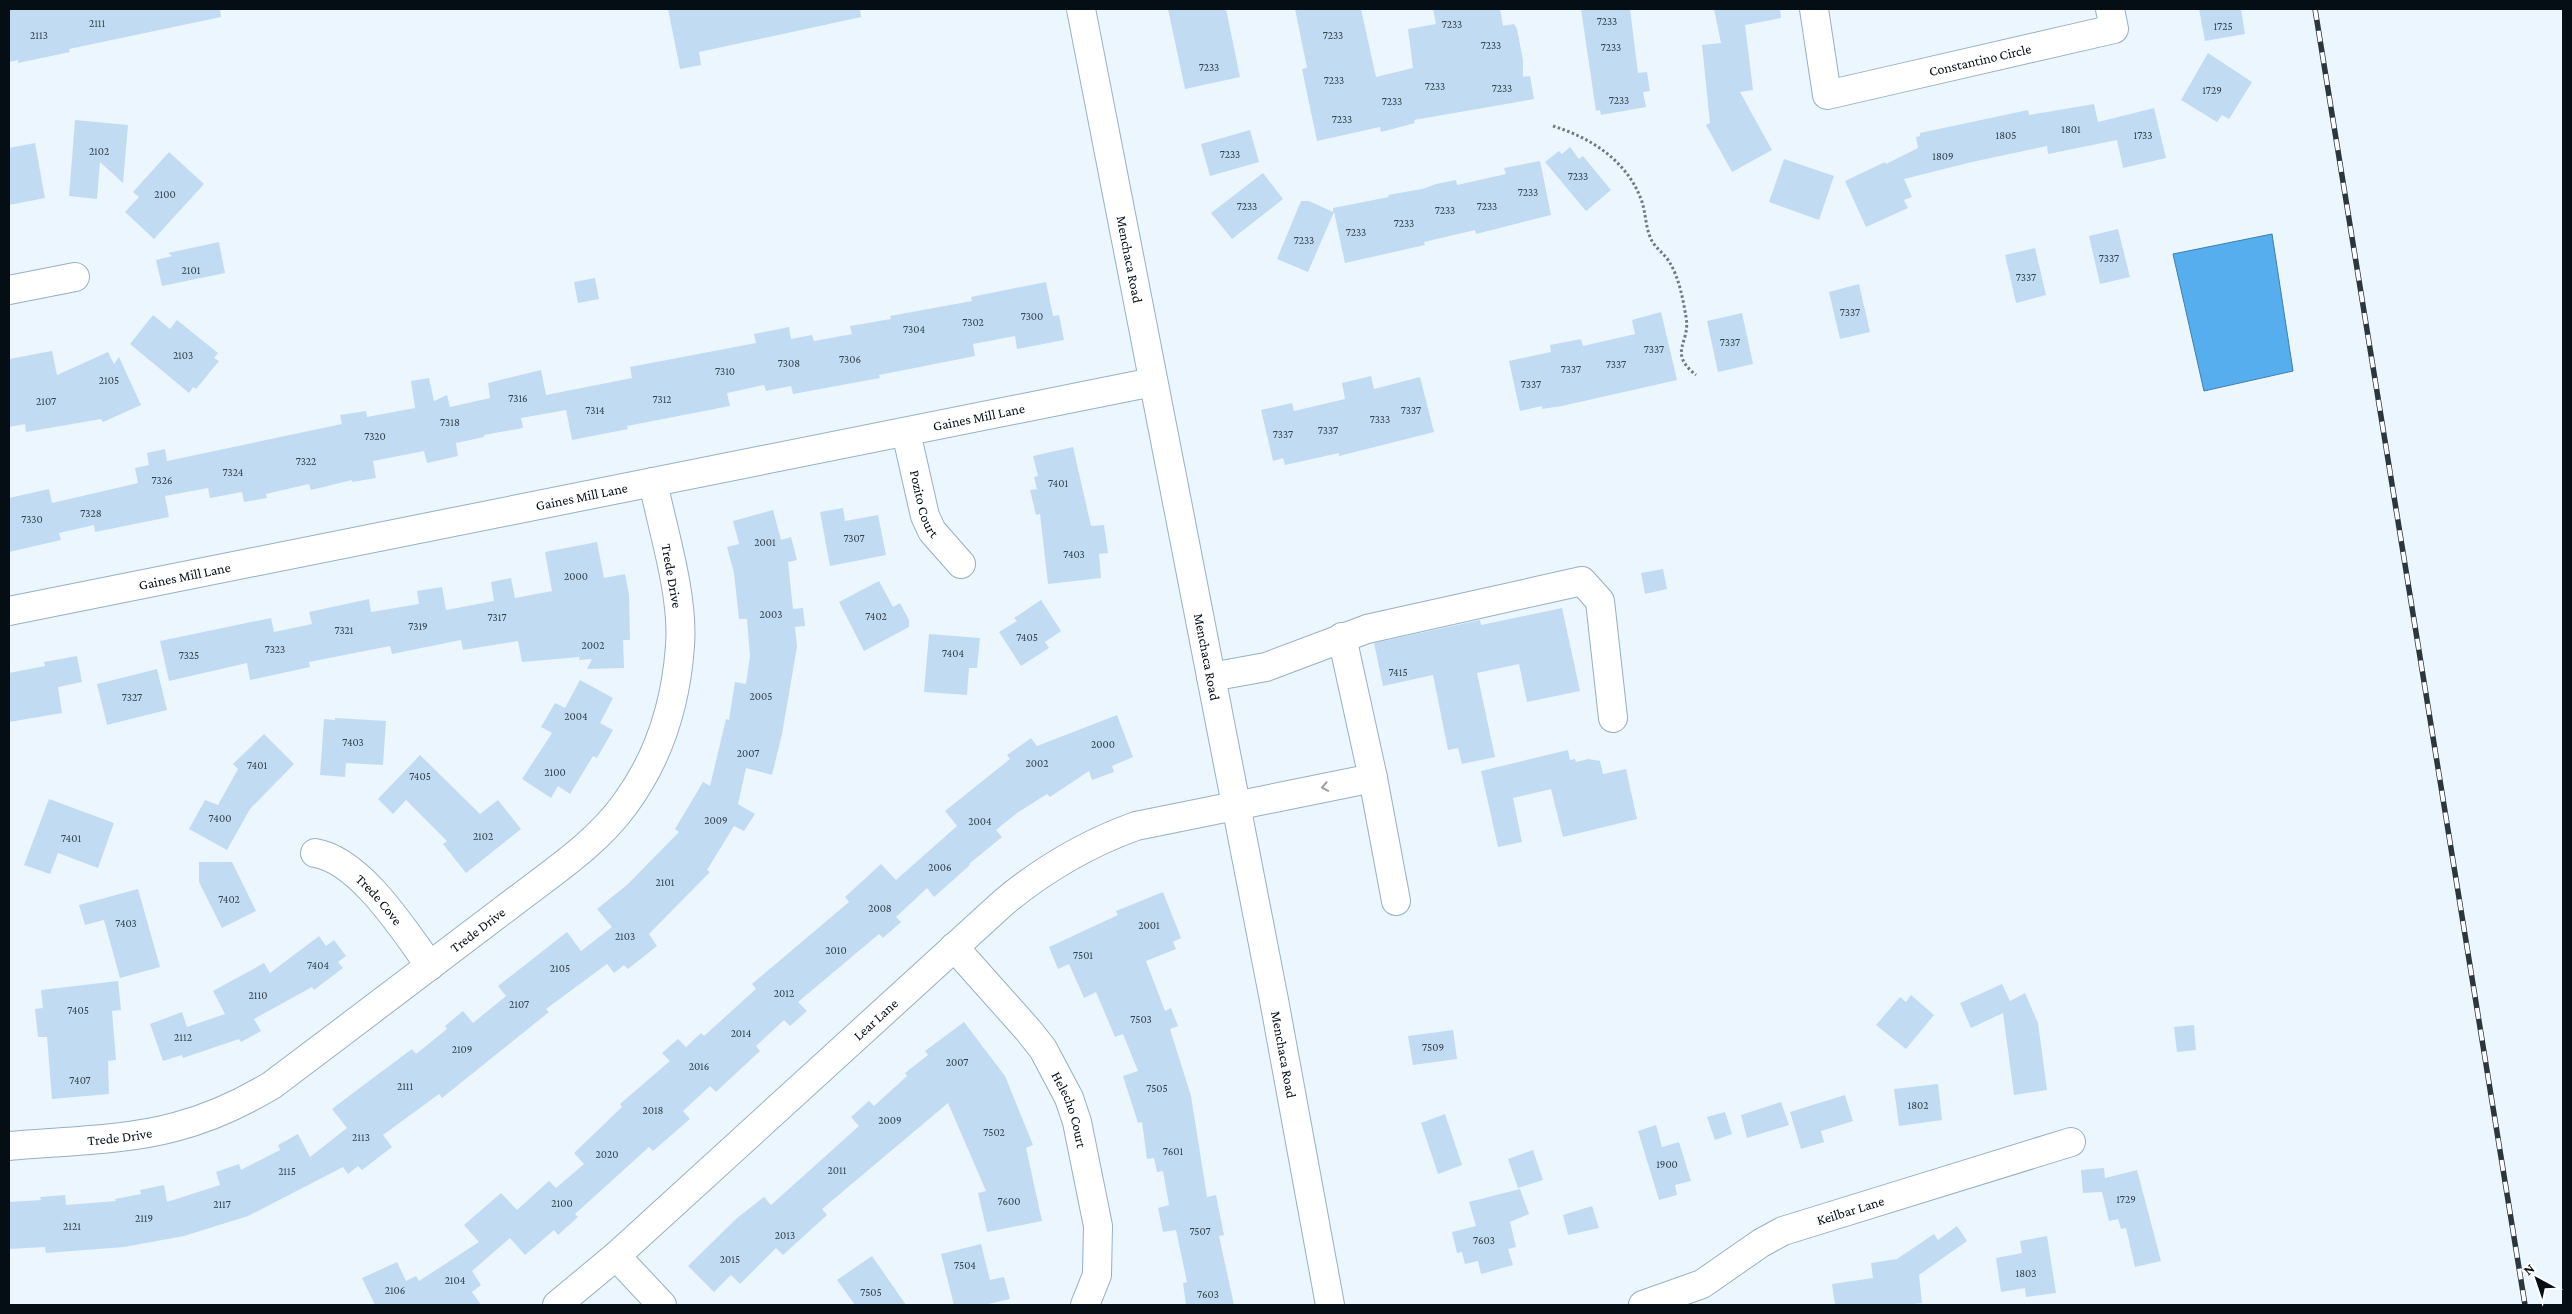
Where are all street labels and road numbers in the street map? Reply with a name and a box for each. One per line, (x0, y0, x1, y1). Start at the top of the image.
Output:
street label: Constantino Circle (1927, 40, 2033, 79)
street label: Menchaca Road (1113, 214, 1146, 305)
street label: Gaines Mill Lane (931, 400, 1026, 434)
street label: Pozito Court (907, 468, 942, 541)
street label: Gaines Mill Lane (534, 479, 629, 513)
street label: Trede Drive (658, 543, 686, 609)
street label: Gaines Mill Lane (137, 559, 232, 593)
street label: Menchaca Road (1191, 612, 1224, 702)
street label: Trede Cove (353, 871, 406, 928)
street label: Trede Drive (447, 904, 508, 956)
street label: Lear Lane (850, 995, 901, 1043)
street label: Menchaca Road (1268, 1010, 1300, 1100)
street label: Helecho Court (1048, 1069, 1090, 1149)
street label: Trede Drive (87, 1124, 153, 1148)
street label: Keilbar Lane (1815, 1192, 1886, 1228)

